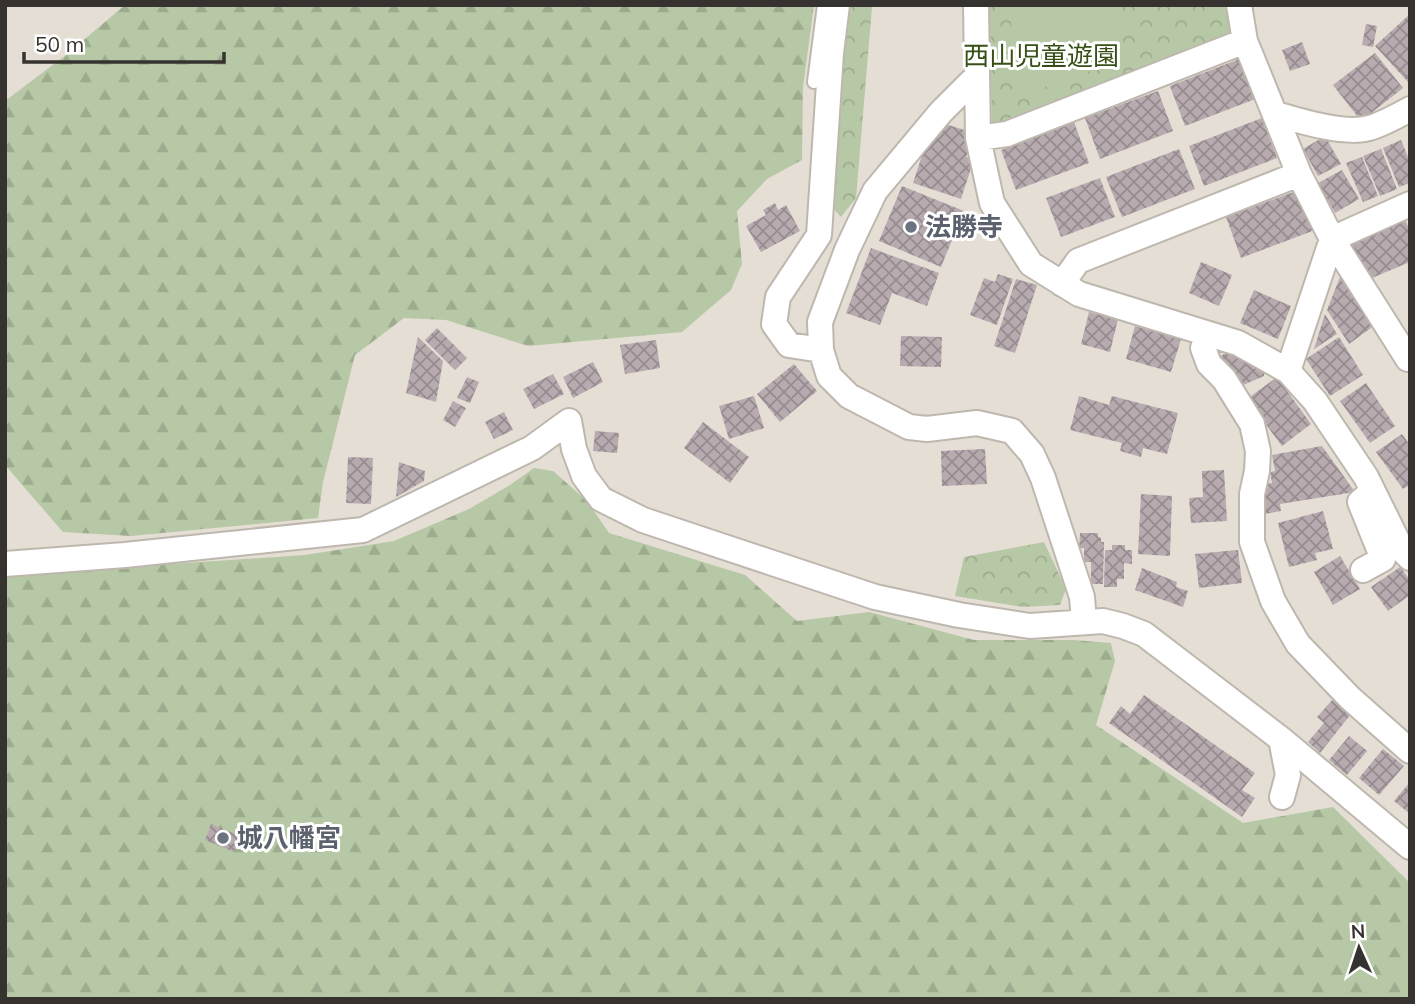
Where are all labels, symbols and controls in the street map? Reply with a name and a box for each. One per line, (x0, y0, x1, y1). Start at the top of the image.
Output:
scale bar (24, 21, 224, 65)
text: 50 m (35, 31, 84, 57)
park label: 西山児童遊園 (963, 39, 1119, 72)
place label: 法勝寺 (925, 210, 1003, 243)
marker: 法勝寺 (903, 219, 919, 235)
place label: 城八幡宮 (237, 821, 341, 854)
marker: 城八幡宮 (215, 830, 231, 846)
north arrow (1324, 913, 1394, 983)
text: N (1350, 919, 1366, 943)

